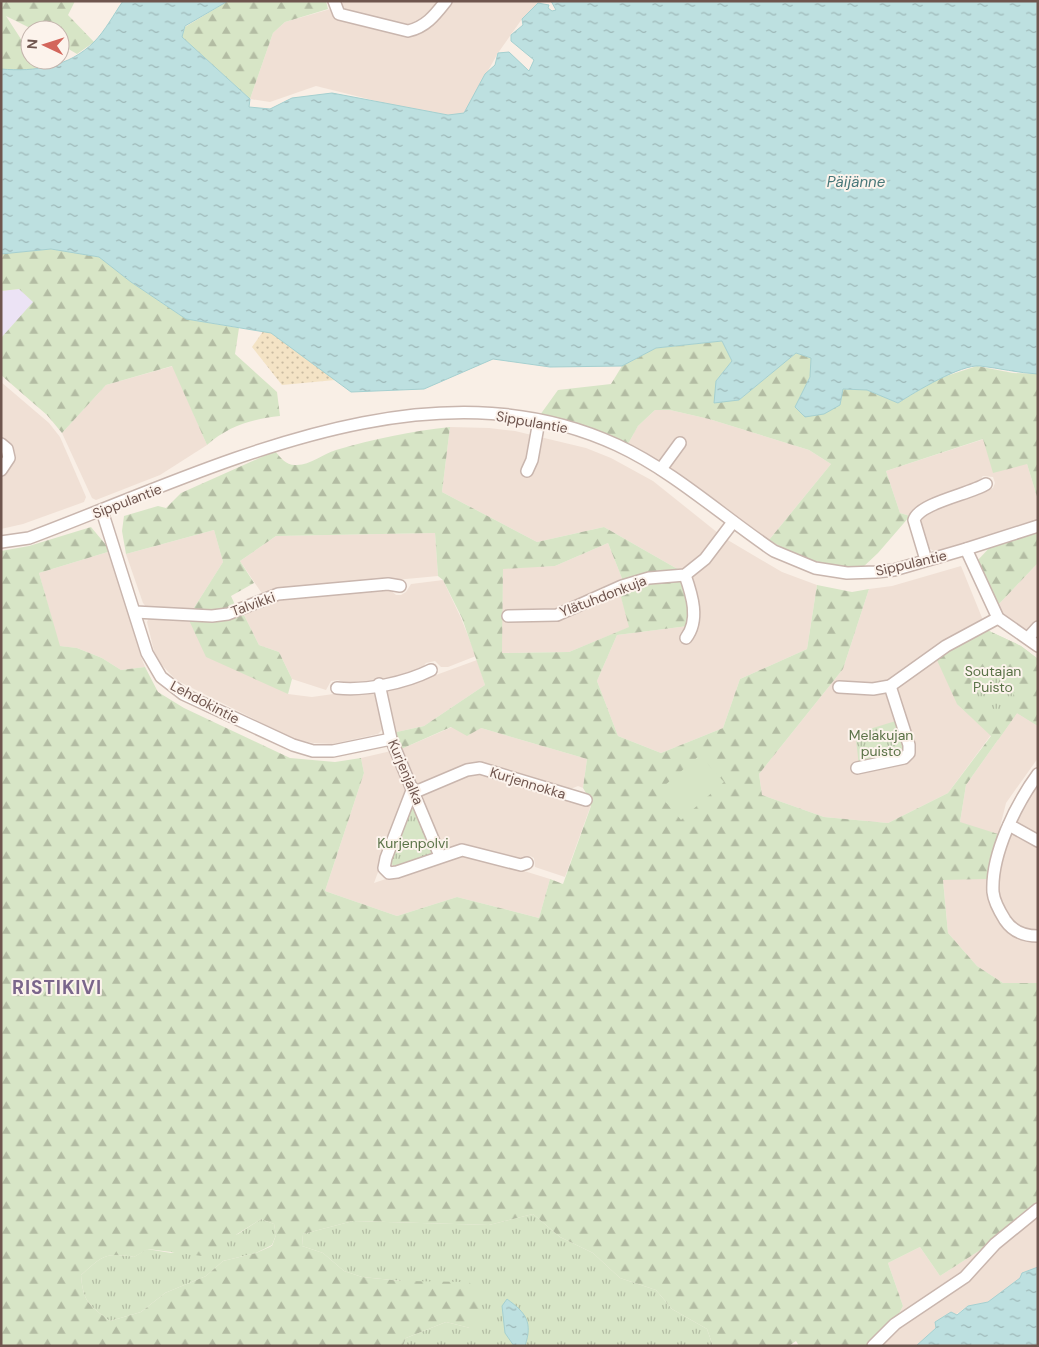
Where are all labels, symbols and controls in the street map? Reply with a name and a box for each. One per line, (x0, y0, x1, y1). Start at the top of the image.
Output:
north arrow (20, 20, 70, 70)
text: N (23, 38, 41, 50)
water label: Päijänne (827, 172, 886, 192)
street label: Sippulantie (495, 407, 569, 437)
street label: Sippulantie (90, 480, 164, 522)
street label: Sippulantie (874, 546, 948, 580)
street label: Ylätuhdonkuja (557, 571, 649, 621)
street label: Talvikki (228, 588, 278, 620)
park label: Soutajan Puisto (965, 662, 1021, 696)
street label: Lehdokintie (167, 676, 243, 728)
park label: Melakujan puisto (849, 726, 913, 760)
street label: Kurjenjalka (384, 737, 428, 807)
street label: Kurjennokka (488, 763, 568, 803)
park label: Kurjenpolvi (377, 834, 449, 852)
district label: RISTIKIVI (12, 975, 102, 1000)

